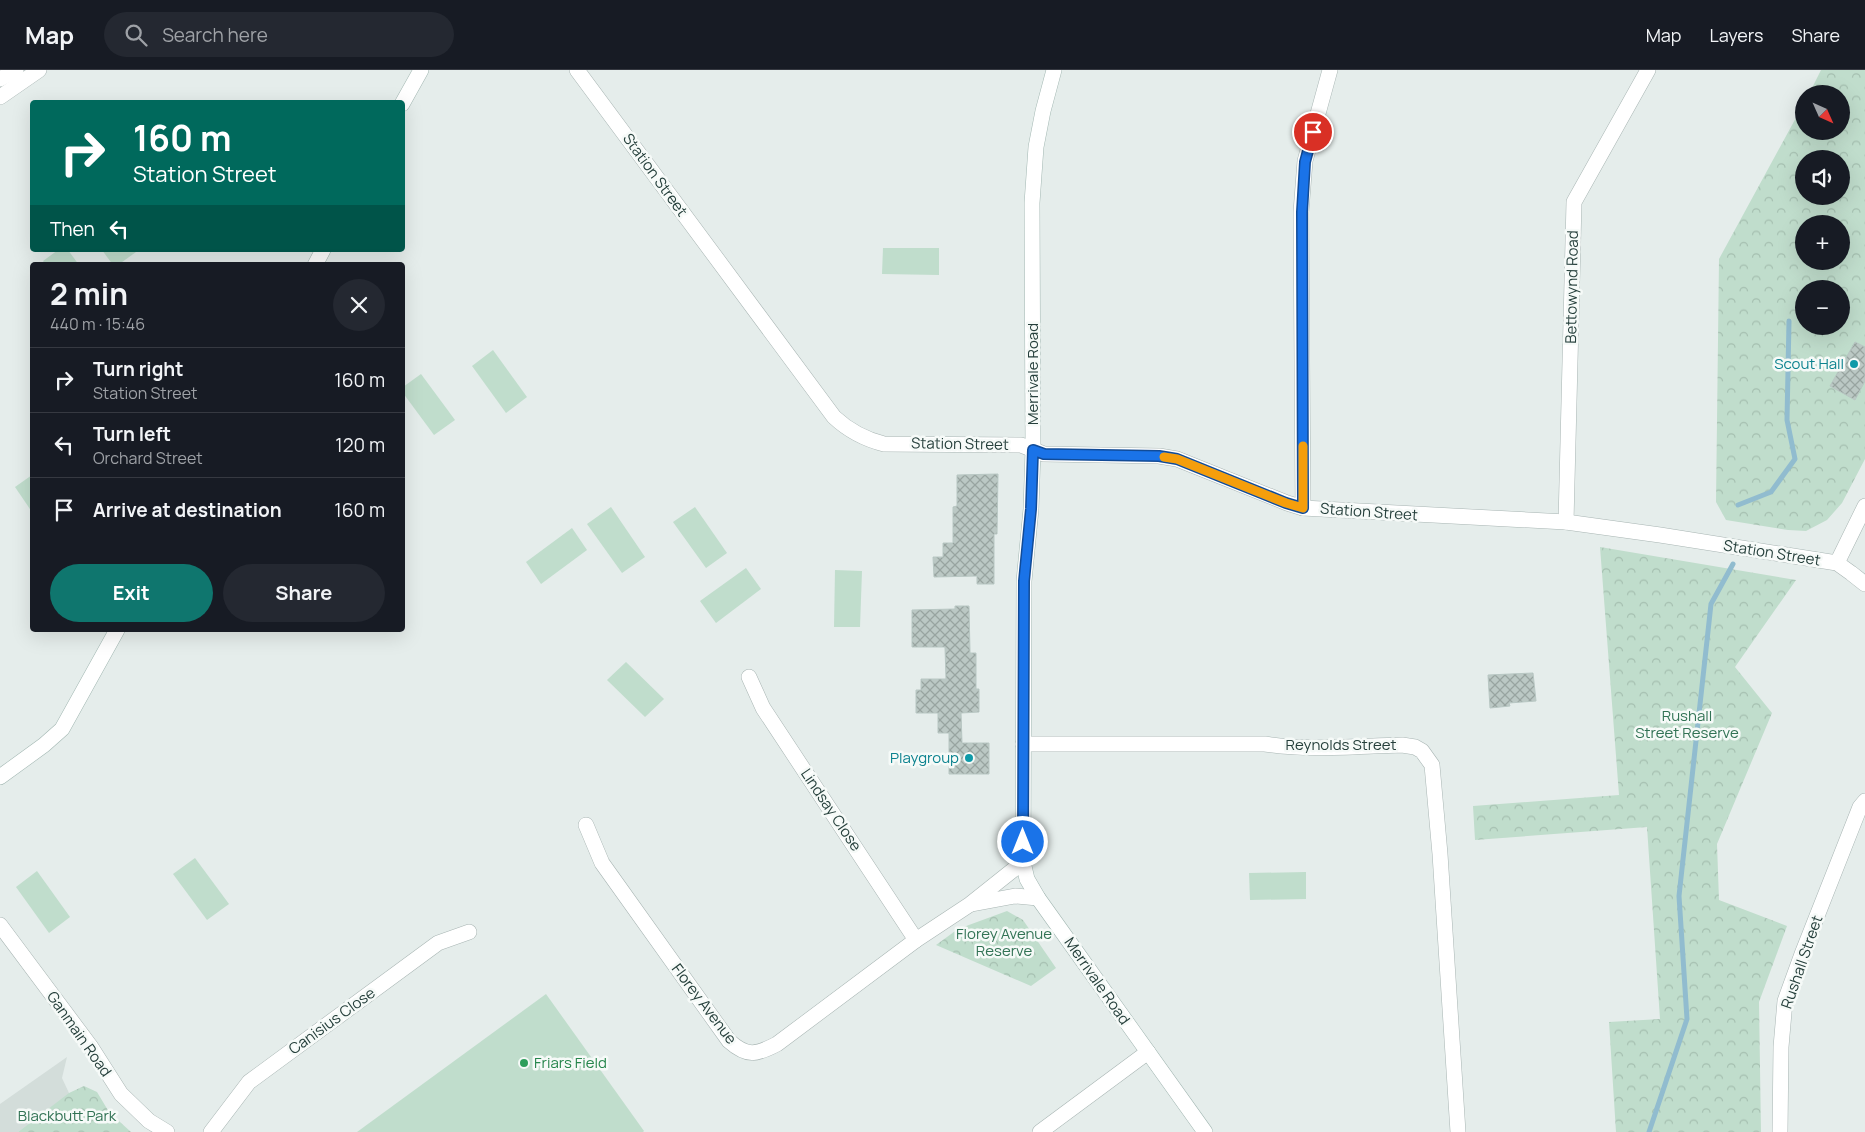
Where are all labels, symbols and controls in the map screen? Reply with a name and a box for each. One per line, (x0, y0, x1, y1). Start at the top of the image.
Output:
search box (104, 12, 454, 57)
text: Map (25, 18, 74, 51)
icon: search (122, 21, 150, 49)
text: Search here (162, 22, 268, 48)
text: Map (1646, 23, 1681, 47)
text: Layers (1709, 23, 1763, 47)
text: Share (1791, 23, 1840, 47)
north arrow (1795, 85, 1850, 140)
map controls (1795, 85, 1850, 335)
pin (1292, 111, 1334, 153)
text: 160 m (133, 114, 232, 162)
icon: arrive (1299, 118, 1327, 146)
icon: right (50, 120, 115, 185)
street label: Station Street (618, 129, 693, 220)
button: sound (1795, 150, 1850, 205)
text: Station Street (133, 159, 277, 189)
icon: left (105, 215, 133, 243)
button: + (1795, 215, 1850, 270)
text: Then (50, 216, 95, 242)
street label: Bettowynd Road (1560, 230, 1583, 344)
text: 2 min (50, 273, 128, 314)
button: close (333, 279, 385, 331)
button: − (1795, 280, 1850, 335)
text: 440 m · 15:46 (50, 313, 145, 335)
street label: Merrivale Road (1022, 323, 1043, 425)
place label: Scout Hall (1774, 353, 1844, 374)
text: Turn right (93, 356, 183, 382)
marker: Scout Hall (1848, 358, 1860, 370)
icon: right (50, 366, 78, 394)
text: 160 m (334, 367, 385, 393)
text: Station Street (93, 382, 197, 404)
text: Turn left (93, 421, 171, 447)
icon: left (50, 431, 78, 459)
text: 120 m (335, 432, 385, 458)
street label: Station Street (911, 432, 1009, 455)
text: Orchard Street (93, 447, 203, 469)
icon: arrive (50, 496, 78, 524)
text: Arrive at destination (93, 497, 282, 523)
text: 160 m (334, 497, 385, 523)
street label: Station Street (1319, 498, 1419, 525)
street label: Station Street (1722, 534, 1822, 571)
button: Exit (50, 564, 213, 622)
button: Share (223, 564, 385, 622)
park label: Rushall Street Reserve (1635, 705, 1739, 743)
street label: Reynolds Street (1285, 734, 1397, 755)
place label: Playgroup (890, 747, 959, 768)
marker: Playgroup (963, 752, 975, 764)
street label: Lindsay Close (796, 764, 867, 855)
position arrow (996, 815, 1048, 867)
street label: Rushall Street (1776, 912, 1827, 1011)
park label: Florey Avenue Reserve (956, 923, 1052, 961)
street label: Merrivale Road (1060, 933, 1135, 1029)
street label: Florey Avenue (667, 959, 742, 1049)
street label: Canisius Close (284, 982, 379, 1059)
street label: Ganmain Road (42, 987, 117, 1081)
place label: Friars Field (534, 1052, 607, 1073)
marker: Friars Field (518, 1057, 530, 1069)
park label: Blackbutt Park (18, 1105, 117, 1126)

